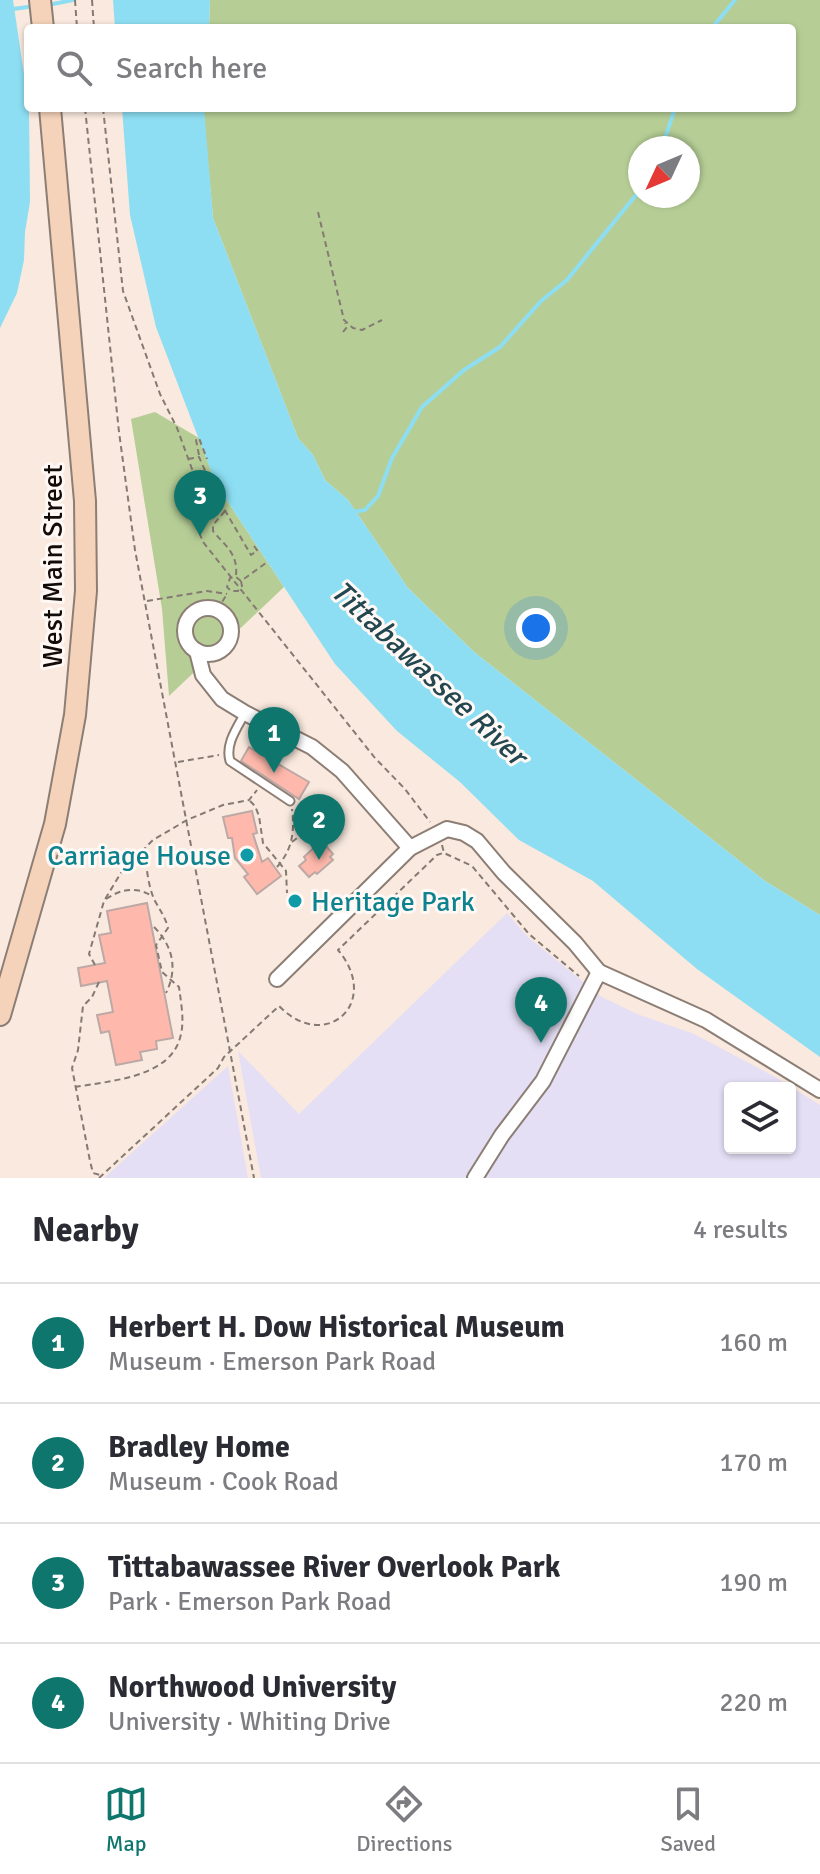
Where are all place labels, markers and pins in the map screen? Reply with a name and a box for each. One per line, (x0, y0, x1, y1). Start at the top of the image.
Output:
pin: 3 (174, 470, 226, 536)
pin: 1 (248, 707, 300, 773)
pin: 2 (293, 794, 345, 860)
place label: Carriage House (47, 839, 231, 873)
marker: Carriage House (238, 846, 256, 864)
place label: Heritage Park (311, 885, 475, 919)
marker: Heritage Park (286, 892, 304, 910)
pin: 4 (515, 977, 567, 1043)

